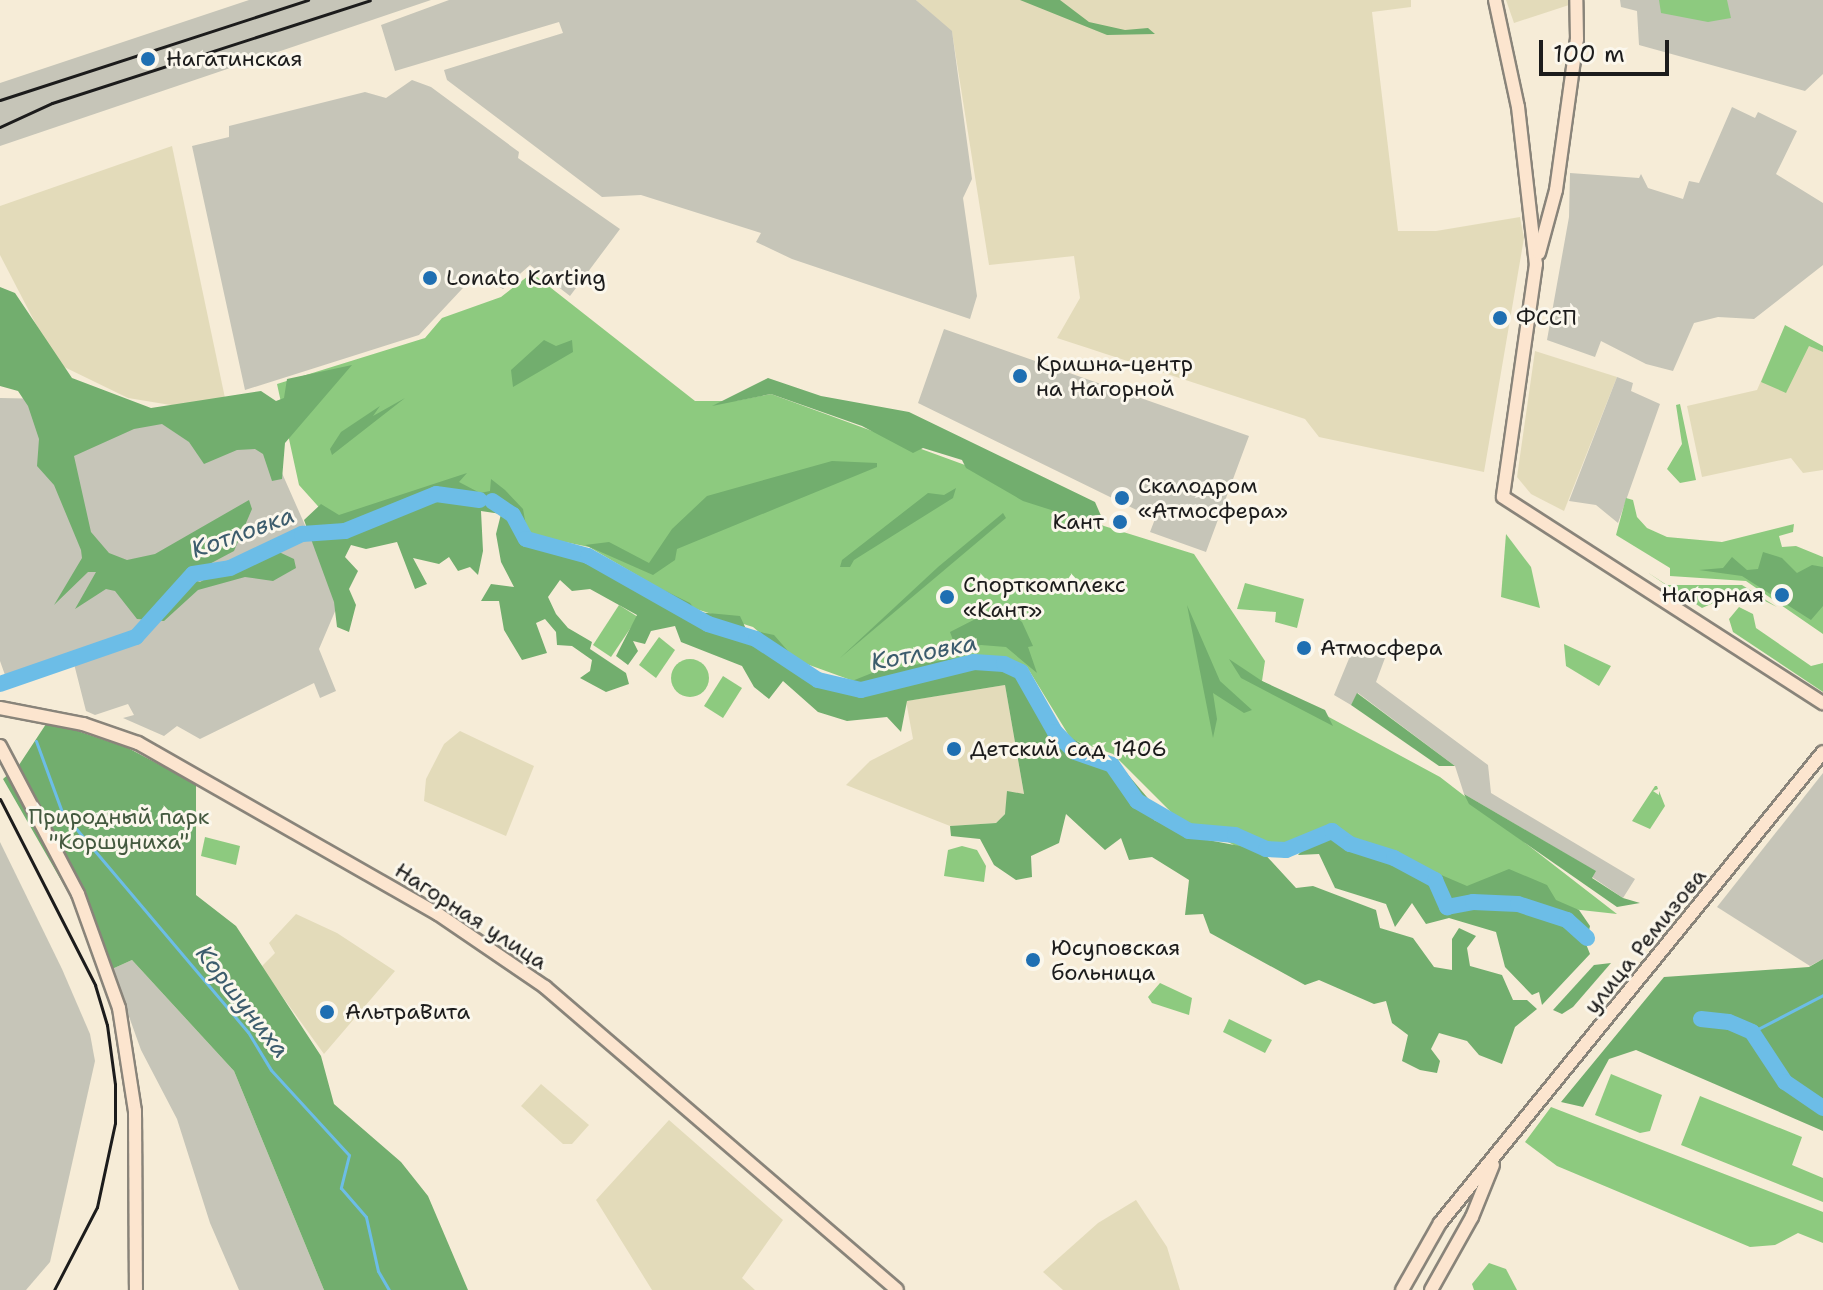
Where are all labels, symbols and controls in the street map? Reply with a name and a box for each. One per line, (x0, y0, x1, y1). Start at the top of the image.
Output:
scale bar (1543, 24, 1673, 74)
text: 100 m (1553, 38, 1625, 70)
place label: Нагатинская (166, 46, 303, 72)
marker: Нагатинская (137, 48, 159, 70)
place label: Lonato Karting (446, 265, 606, 291)
marker: Lonato Karting (421, 269, 439, 287)
place label: ФССП (1516, 305, 1577, 331)
marker: ФССП (1491, 309, 1509, 327)
place label: Кришна-центр на Нагорной (1036, 350, 1193, 402)
marker: Кришна-центр на Нагорной (1011, 367, 1029, 385)
place label: Скалодром «Атмосфера» (1138, 472, 1288, 524)
marker: Скалодром «Атмосфера» (1113, 489, 1131, 507)
water label: Котловка (187, 501, 299, 565)
place label: Кант (1053, 509, 1104, 535)
marker: Кант (1111, 513, 1129, 531)
place label: Спорткомплекс «Кант» (963, 571, 1126, 622)
place label: Нагорная (1661, 582, 1764, 608)
marker: Нагорная (1771, 584, 1793, 606)
marker: Спорткомплекс «Кант» (938, 588, 956, 606)
water label: Котловка (868, 629, 980, 677)
place label: Атмосфера (1320, 635, 1442, 661)
marker: Атмосфера (1295, 639, 1313, 657)
place label: Детский сад 1406 (970, 736, 1167, 762)
marker: Детский сад 1406 (945, 740, 963, 758)
park label: Природный парк "Коршуниха" (28, 803, 210, 854)
street label: Нагорная улица (390, 857, 552, 975)
street label: улица Ремизова (1578, 863, 1712, 1019)
place label: Юсуповская больница (1051, 934, 1180, 986)
water label: Коршуниха (189, 940, 295, 1064)
marker: Юсуповская больница (1022, 949, 1044, 971)
place label: АльтраВита (345, 999, 470, 1025)
marker: АльтраВита (316, 1001, 338, 1023)

